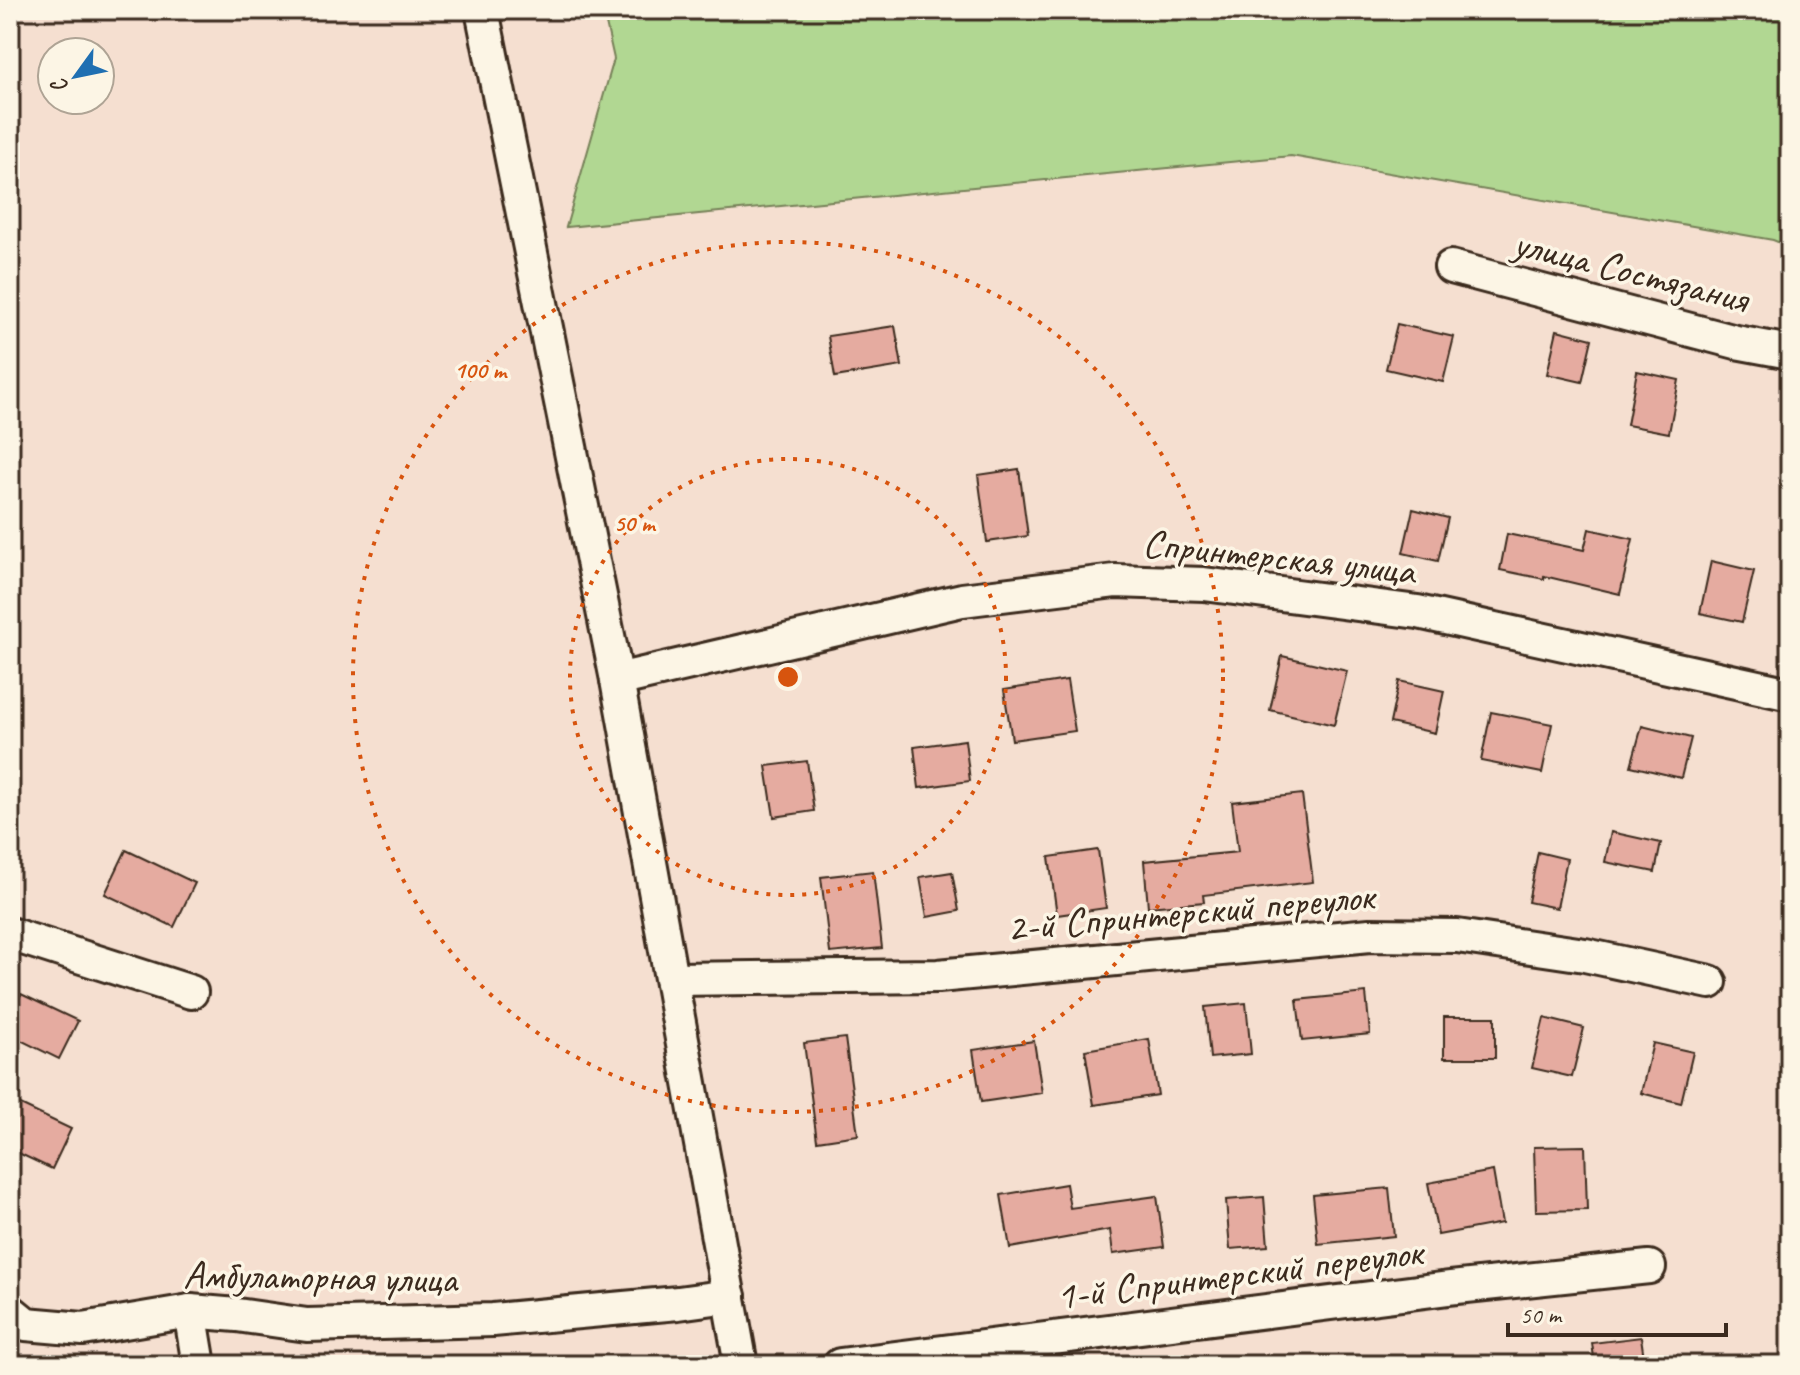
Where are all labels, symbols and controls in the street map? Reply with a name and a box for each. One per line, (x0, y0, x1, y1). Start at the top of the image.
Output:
north arrow (36, 36, 116, 116)
text: С (44, 72, 75, 99)
street label: улица Состязания (1507, 217, 1755, 325)
text: 100 m (454, 355, 508, 385)
text: 50 m (614, 508, 657, 538)
street label: Спринтерская улица (1140, 518, 1420, 596)
centre of rings (774, 663, 802, 691)
street label: 2-й Спринтерский переулок (1005, 871, 1379, 953)
street label: 1-й Спринтерский переулок (1053, 1226, 1428, 1321)
street label: Амбулаторная улица (183, 1250, 460, 1304)
scale bar (1508, 1287, 1726, 1337)
text: 50 m (1520, 1300, 1563, 1330)

